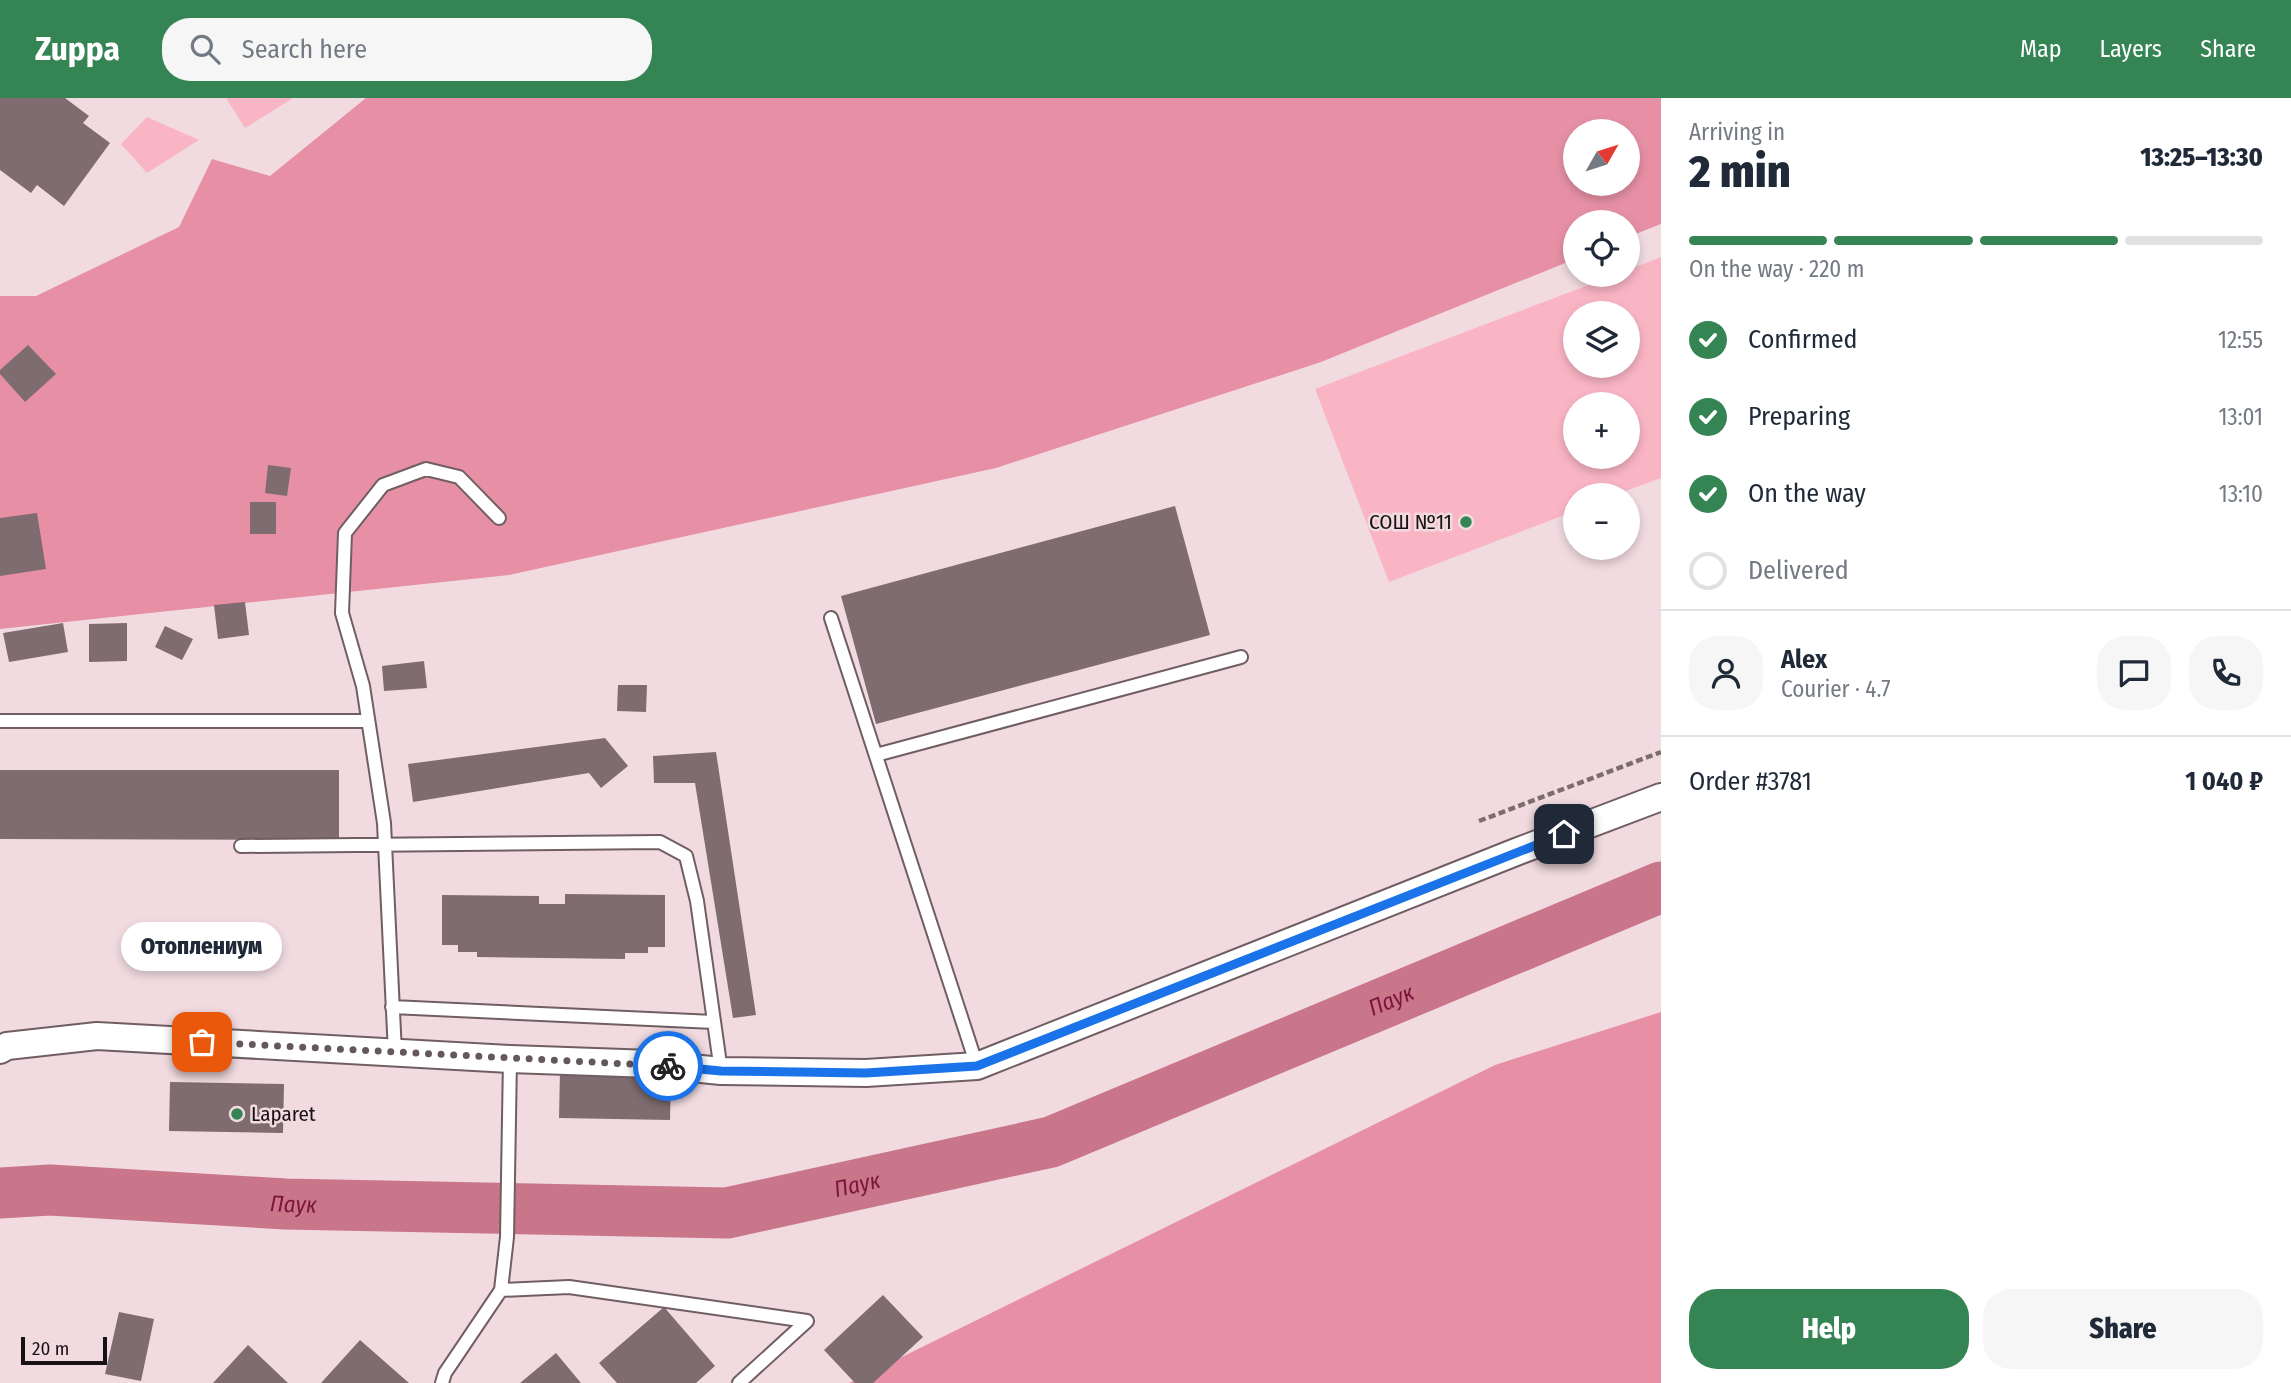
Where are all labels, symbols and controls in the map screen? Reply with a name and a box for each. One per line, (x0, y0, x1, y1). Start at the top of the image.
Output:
search box (162, 18, 652, 81)
text: Zuppa (35, 29, 120, 69)
icon: search (186, 30, 224, 68)
text: Search here (242, 34, 367, 65)
text: Map (2020, 35, 2062, 63)
text: Layers (2100, 35, 2162, 63)
text: Share (2200, 35, 2256, 63)
text: Arriving in (1689, 118, 1785, 146)
north arrow (1563, 119, 1640, 196)
map controls (1563, 119, 1640, 560)
text: 13:25–13:30 (2140, 142, 2263, 173)
text: 2 min (1689, 144, 1791, 199)
button: locate (1563, 210, 1640, 287)
text: On the way · 220 m (1689, 255, 1864, 283)
button: layers (1563, 301, 1640, 378)
icon: check (1689, 321, 1727, 359)
text: Confirmed (1748, 324, 1858, 355)
text: 12:55 (2218, 326, 2263, 354)
button: + (1563, 392, 1640, 469)
icon: check (1689, 398, 1727, 436)
text: Preparing (1748, 401, 1850, 432)
text: 13:01 (2218, 403, 2263, 431)
icon: check (1689, 475, 1727, 513)
text: On the way (1748, 478, 1866, 509)
text: 13:10 (2219, 480, 2263, 508)
button: − (1563, 483, 1640, 560)
place label: СОШ №11 (1369, 509, 1452, 535)
marker: СОШ №11 (1458, 514, 1474, 530)
text: Delivered (1748, 555, 1849, 586)
button: person (1689, 636, 1763, 710)
button: chat (2097, 636, 2171, 710)
button: phone (2189, 636, 2263, 710)
text: Alex (1781, 644, 1827, 675)
text: Courier · 4.7 (1781, 675, 1891, 703)
text: Order #3781 (1689, 766, 1812, 797)
text: 1 040 ₽ (2185, 766, 2263, 797)
pin (1534, 804, 1594, 864)
icon: home (1545, 815, 1583, 853)
callout: Отоплениум (122, 923, 282, 972)
text: Отоплениум (141, 932, 262, 960)
water label: Паук (1364, 978, 1418, 1022)
pin (172, 1012, 232, 1072)
icon: bag (183, 1023, 221, 1061)
courier (633, 1031, 703, 1101)
icon: bike (649, 1047, 687, 1085)
place label: Laparet (251, 1101, 316, 1127)
marker: Laparet (229, 1106, 245, 1122)
water label: Паук (831, 1166, 883, 1203)
water label: Паук (269, 1189, 317, 1219)
button: Help (1689, 1289, 1969, 1369)
button: Share (1983, 1289, 2263, 1369)
scale bar (21, 1334, 107, 1366)
text: 20 m (32, 1337, 69, 1360)

